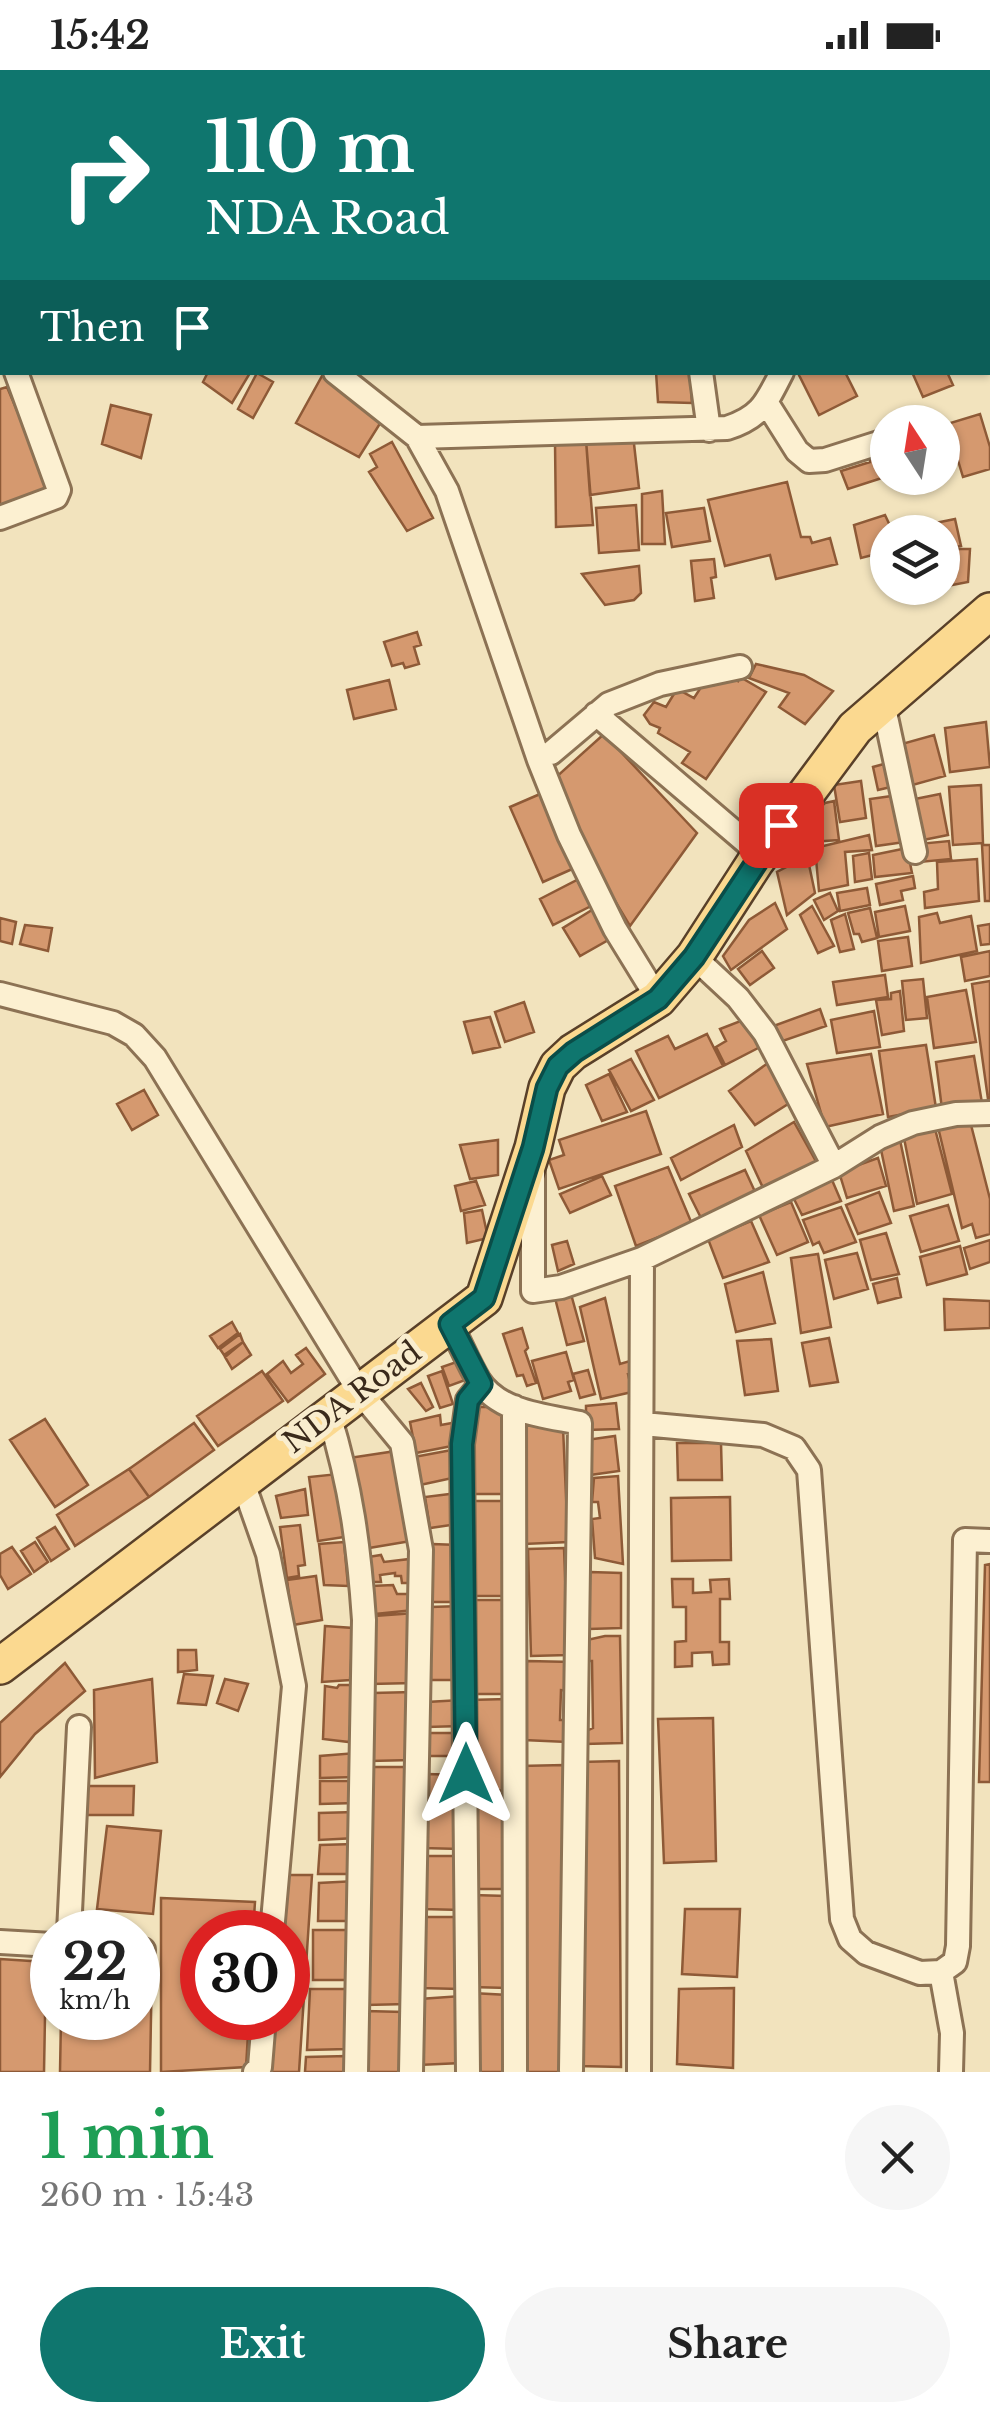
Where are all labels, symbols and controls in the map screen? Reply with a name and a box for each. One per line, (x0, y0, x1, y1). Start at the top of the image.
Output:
text: 15:42 (50, 12, 150, 59)
text: 110 m (205, 104, 415, 191)
icon: right (40, 110, 170, 240)
text: NDA Road (205, 190, 450, 246)
icon: arrive (165, 300, 220, 355)
text: Then (40, 304, 145, 351)
north arrow (870, 405, 960, 495)
map controls (870, 405, 960, 605)
button: layers (870, 515, 960, 605)
pin (739, 783, 824, 868)
icon: arrive (754, 798, 809, 853)
street label: NDA Road (276, 1333, 428, 1461)
position arrow (414, 1722, 518, 1826)
speed limit sign: 30 (180, 1910, 310, 2040)
text: 22 (62, 1931, 128, 1994)
text: km/h (60, 1985, 130, 2016)
text: 1 min (40, 2100, 214, 2174)
button: close (845, 2105, 950, 2210)
text: 260 m · 15:43 (40, 2175, 254, 2215)
button: Exit (40, 2287, 485, 2402)
button: Share (505, 2287, 950, 2402)

